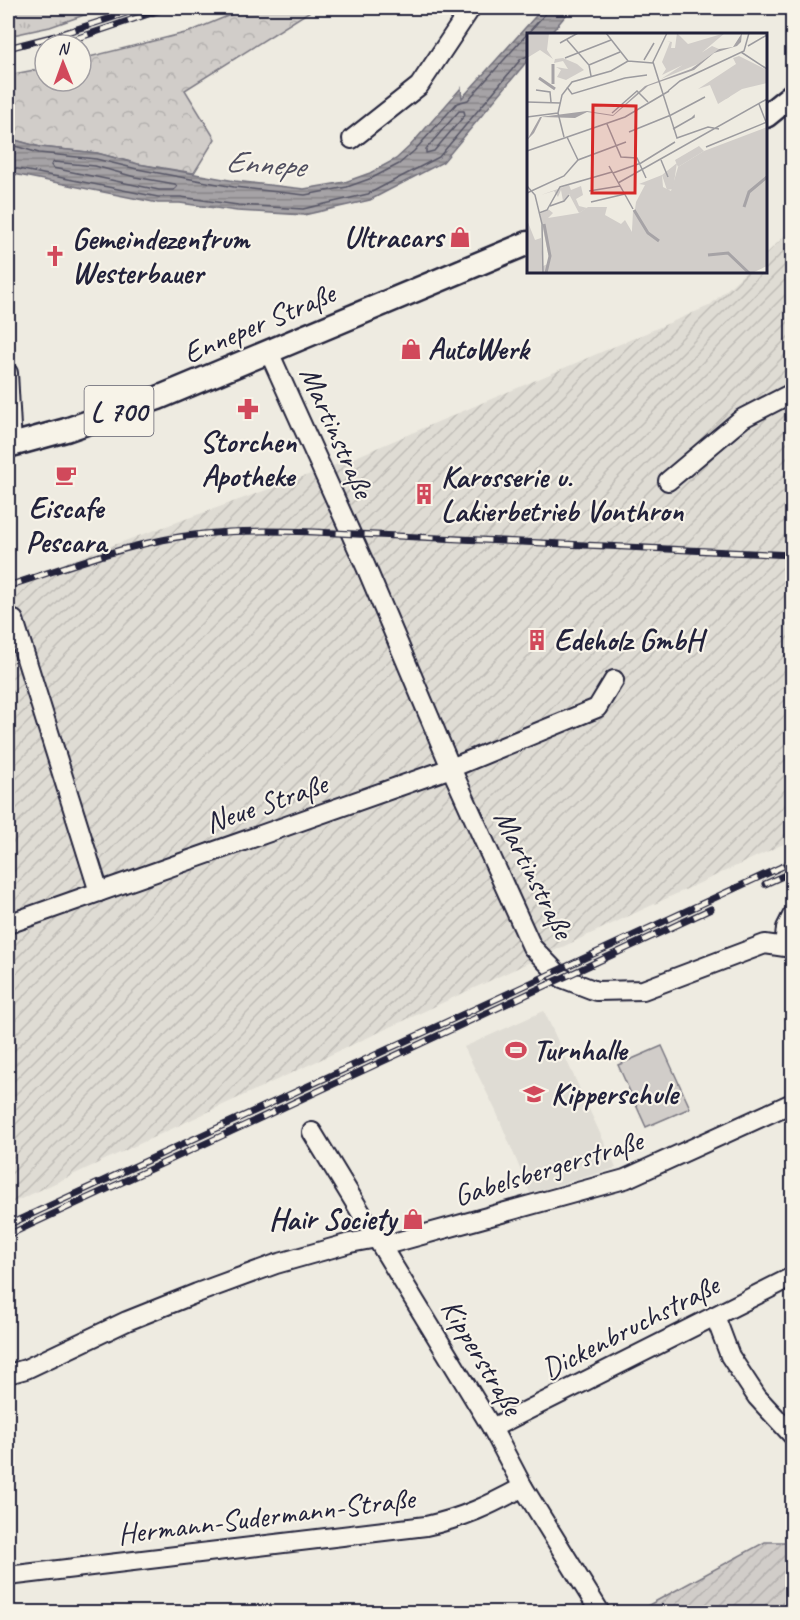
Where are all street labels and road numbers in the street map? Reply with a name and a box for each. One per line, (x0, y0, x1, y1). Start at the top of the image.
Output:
street label: Enneper Straße (177, 273, 343, 372)
street label: Martinstraße (291, 361, 384, 506)
road number: L 700 (84, 386, 154, 436)
street label: Neue Straße (200, 764, 334, 842)
street label: Martinstraße (485, 803, 584, 947)
street label: Gabelsbergerstraße (449, 1121, 649, 1215)
street label: Dickenbruchstraße (535, 1265, 727, 1388)
street label: Kipperstraße (432, 1292, 533, 1424)
street label: Hermann-Sudermann-Straße (115, 1479, 419, 1553)

